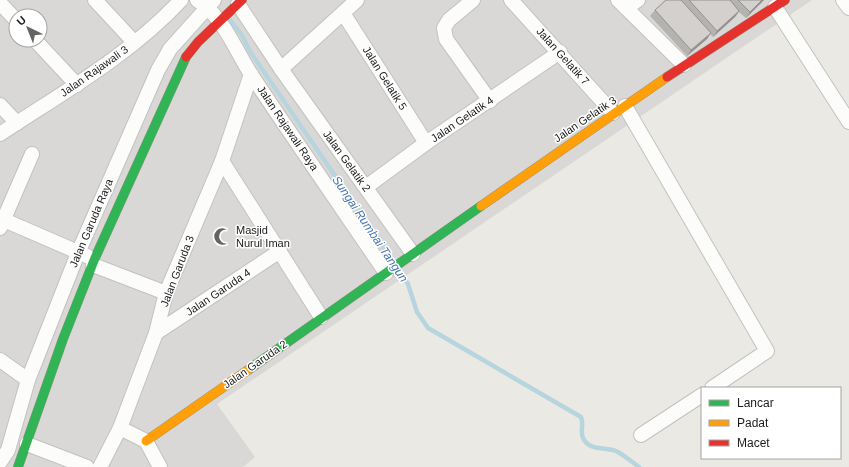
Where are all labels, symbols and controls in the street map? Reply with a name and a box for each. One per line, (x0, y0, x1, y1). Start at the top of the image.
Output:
north arrow (8, 8, 48, 48)
text: U (14, 14, 28, 28)
street label: Jalan Gelatik 7 (534, 25, 592, 87)
street label: Jalan Rajawali 3 (58, 43, 130, 99)
street label: Jalan Gelatik 5 (361, 44, 409, 112)
street label: Jalan Rajawali Raya (255, 83, 321, 173)
street label: Jalan Gelatik 4 (428, 94, 496, 144)
street label: Jalan Gelatik 3 (551, 94, 619, 144)
street label: Jalan Gelatik 2 (321, 128, 373, 194)
water label: Sungai Rumbai Tangun (329, 173, 411, 285)
street label: Jalan Garuda Raya (67, 176, 115, 269)
place label: Masjid Nurul Iman (236, 224, 290, 249)
mosque icon: Masjid Nurul Iman (213, 226, 233, 246)
street label: Jalan Garuda 3 (158, 234, 196, 308)
street label: Jalan Garuda 4 (183, 266, 253, 318)
street label: Jalan Garuda 2 (221, 338, 289, 390)
legend (701, 387, 841, 459)
text: Lancar (737, 396, 774, 410)
text: Padat (737, 416, 769, 430)
text: Macet (737, 436, 770, 450)

